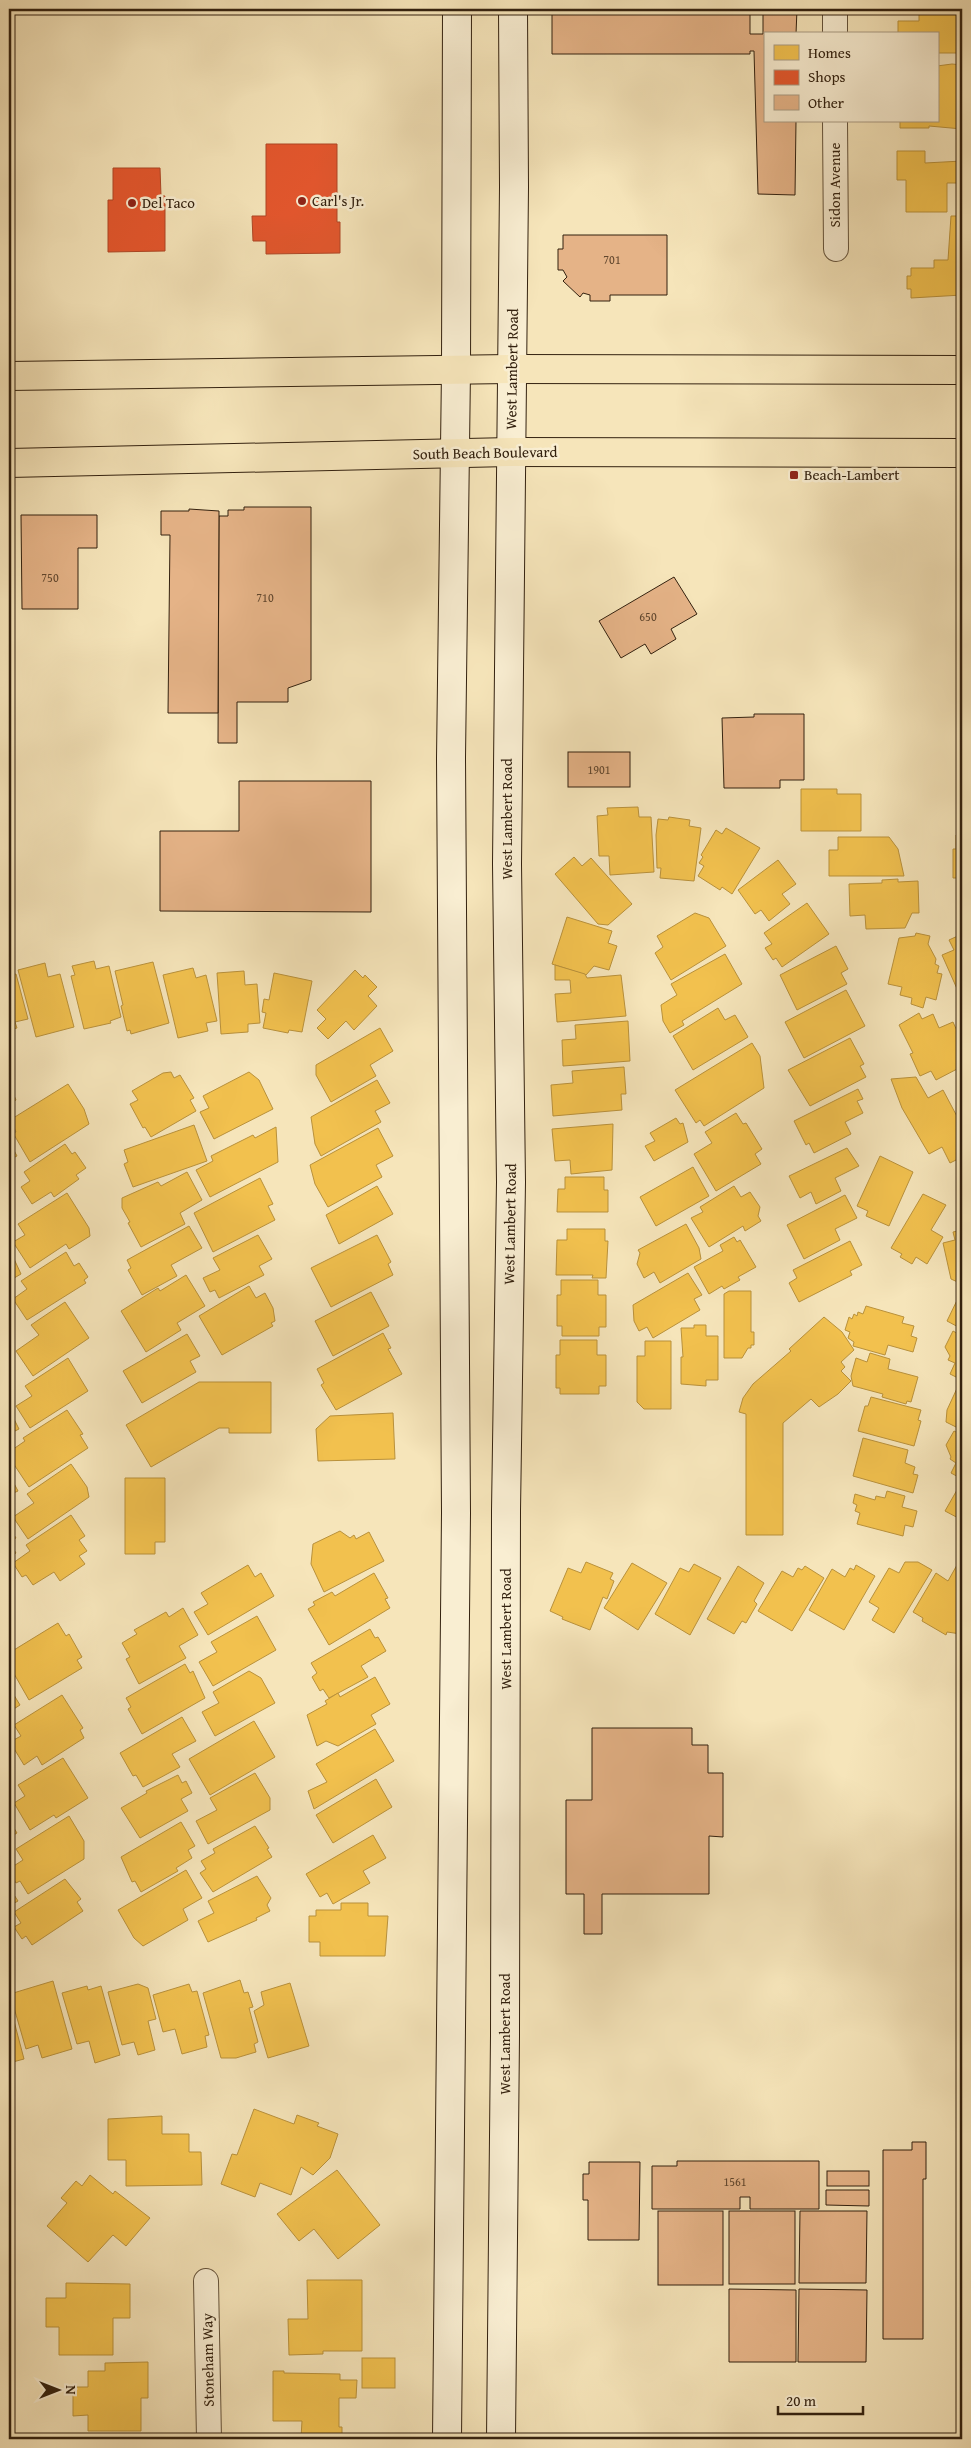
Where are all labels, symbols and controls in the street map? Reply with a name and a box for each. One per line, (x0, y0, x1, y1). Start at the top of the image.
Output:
legend (764, 32, 938, 122)
text: Homes (808, 42, 851, 63)
text: Shops (808, 66, 845, 87)
text: Other (808, 92, 844, 113)
street label: Sidon Avenue (824, 142, 845, 228)
place label: Carl's Jr. (312, 190, 364, 211)
place label: Del Taco (142, 192, 195, 213)
marker: Carl's Jr. (296, 195, 308, 207)
marker: Del Taco (126, 197, 138, 209)
house number: 701 (603, 251, 621, 268)
street label: West Lambert Road (500, 308, 523, 430)
street label: South Beach Boulevard (412, 441, 558, 464)
place label: Beach-Lambert (804, 464, 900, 485)
marker: Beach-Lambert (788, 469, 800, 481)
house number: 750 (41, 569, 59, 586)
house number: 710 (256, 589, 274, 606)
house number: 650 (639, 608, 657, 625)
street label: West Lambert Road (496, 758, 517, 880)
house number: 1901 (587, 761, 611, 778)
street label: West Lambert Road (498, 1163, 521, 1285)
street label: West Lambert Road (495, 1568, 516, 1690)
street label: West Lambert Road (494, 1973, 515, 2095)
house number: 1561 (723, 2173, 747, 2190)
street label: Stoneham Way (196, 2313, 219, 2407)
north arrow (32, 2366, 82, 2416)
scale bar (778, 2383, 864, 2415)
text: N (61, 2385, 81, 2395)
text: 20 m (786, 2390, 817, 2411)

